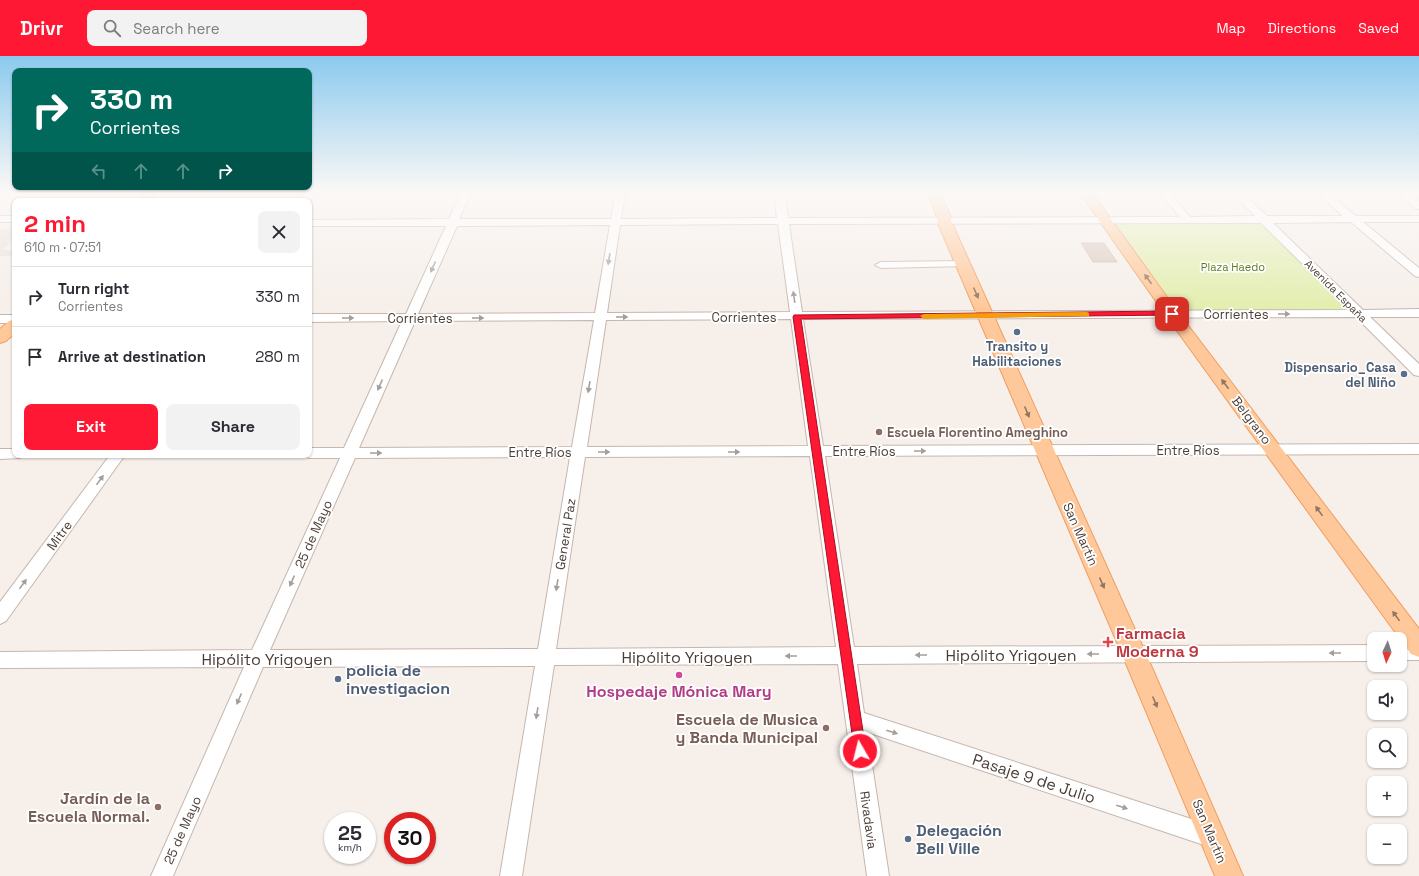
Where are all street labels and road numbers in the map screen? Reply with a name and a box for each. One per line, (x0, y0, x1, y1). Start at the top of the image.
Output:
street label: Avenida España (1302, 257, 1371, 326)
street label: Corrientes (1203, 306, 1269, 323)
street label: Corrientes (711, 309, 777, 326)
street label: Corrientes (387, 310, 453, 327)
street label: Belgrano (1228, 393, 1275, 448)
street label: Entre Ríos (1156, 442, 1220, 459)
street label: Entre Ríos (832, 443, 896, 460)
street label: Entre Ríos (508, 444, 572, 461)
street label: 25 de Mayo (291, 497, 336, 571)
street label: General Paz (551, 497, 580, 571)
street label: San Martín (1059, 500, 1102, 568)
street label: Mitre (43, 517, 76, 554)
street label: Hipólito Yrigoyen (945, 645, 1077, 666)
street label: Hipólito Yrigoyen (621, 647, 753, 668)
street label: Hipólito Yrigoyen (201, 649, 333, 670)
street label: Pasaje 9 de Julio (970, 749, 1098, 808)
street label: Rivadavia (856, 790, 881, 851)
street label: 25 de Mayo (160, 793, 205, 867)
street label: San Martín (1189, 797, 1231, 866)

